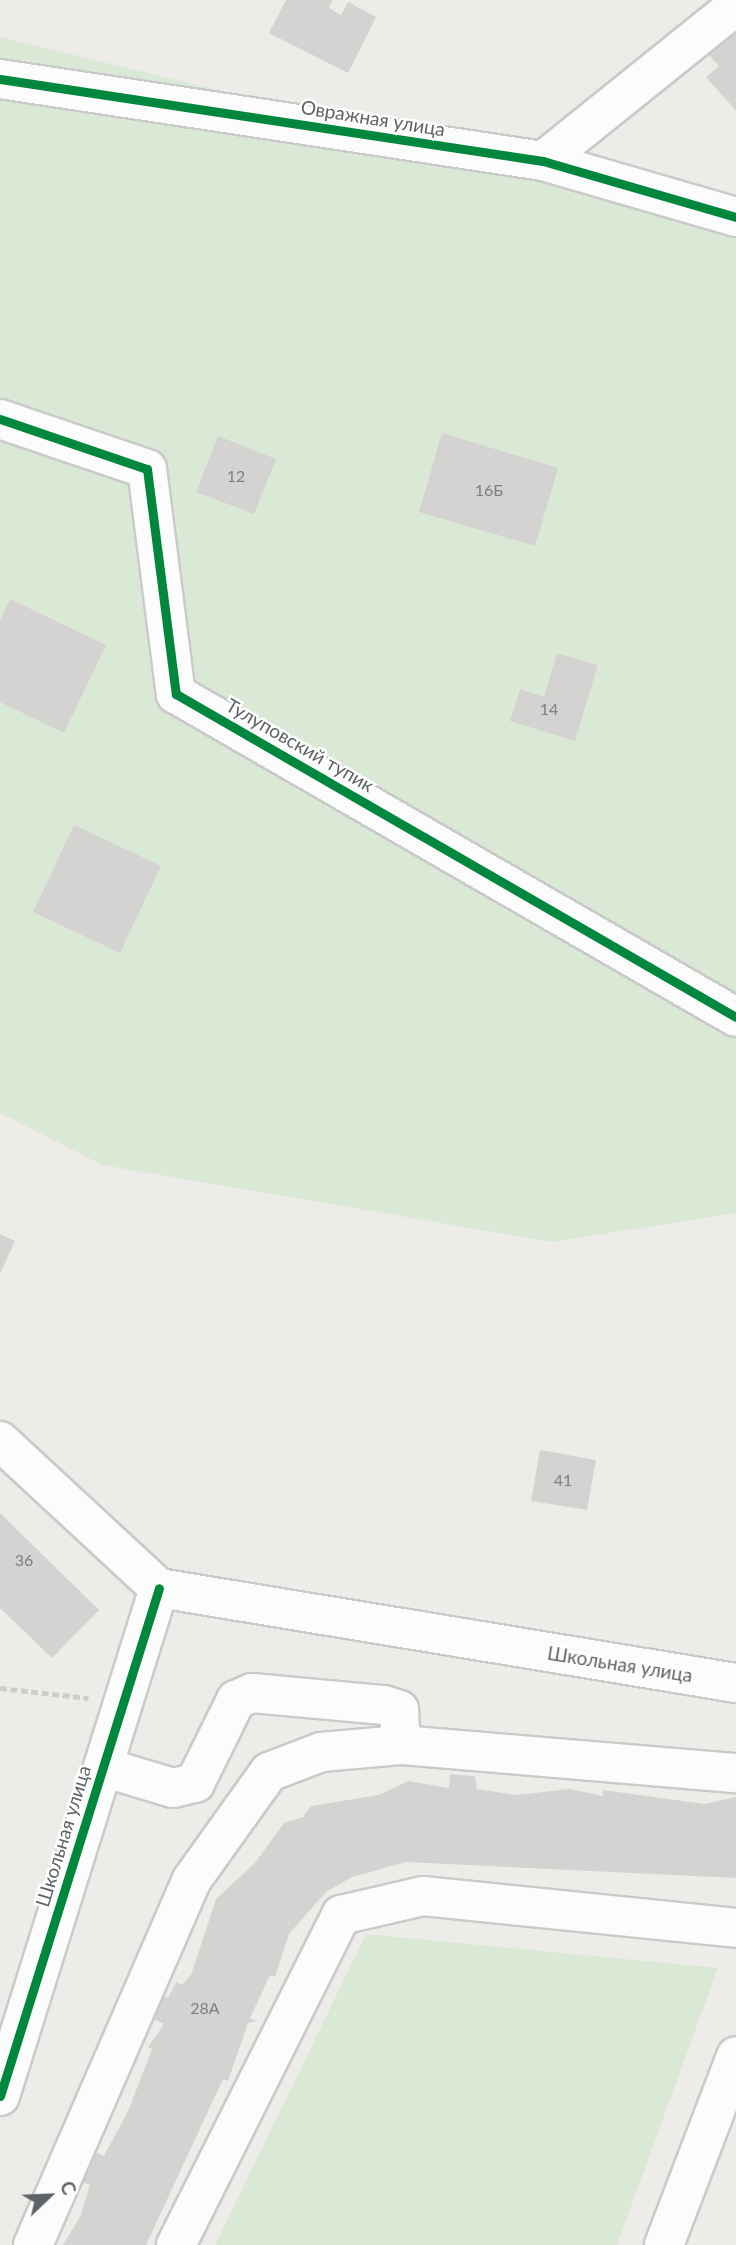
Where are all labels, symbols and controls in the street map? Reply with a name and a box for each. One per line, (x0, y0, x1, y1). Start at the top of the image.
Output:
street label: Овражная улица (299, 95, 447, 141)
house number: 12 (227, 466, 245, 486)
house number: 16Б (475, 480, 503, 500)
street label: Тулуповский тупик (222, 693, 378, 797)
house number: 14 (540, 699, 558, 719)
house number: 41 (554, 1470, 572, 1490)
house number: 36 (15, 1550, 33, 1570)
street label: Школьная улица (546, 1641, 694, 1687)
street label: Школьная улица (31, 1763, 95, 1909)
house number: 28А (190, 1998, 220, 2018)
north arrow (14, 2161, 84, 2231)
text: С (56, 2177, 82, 2198)

